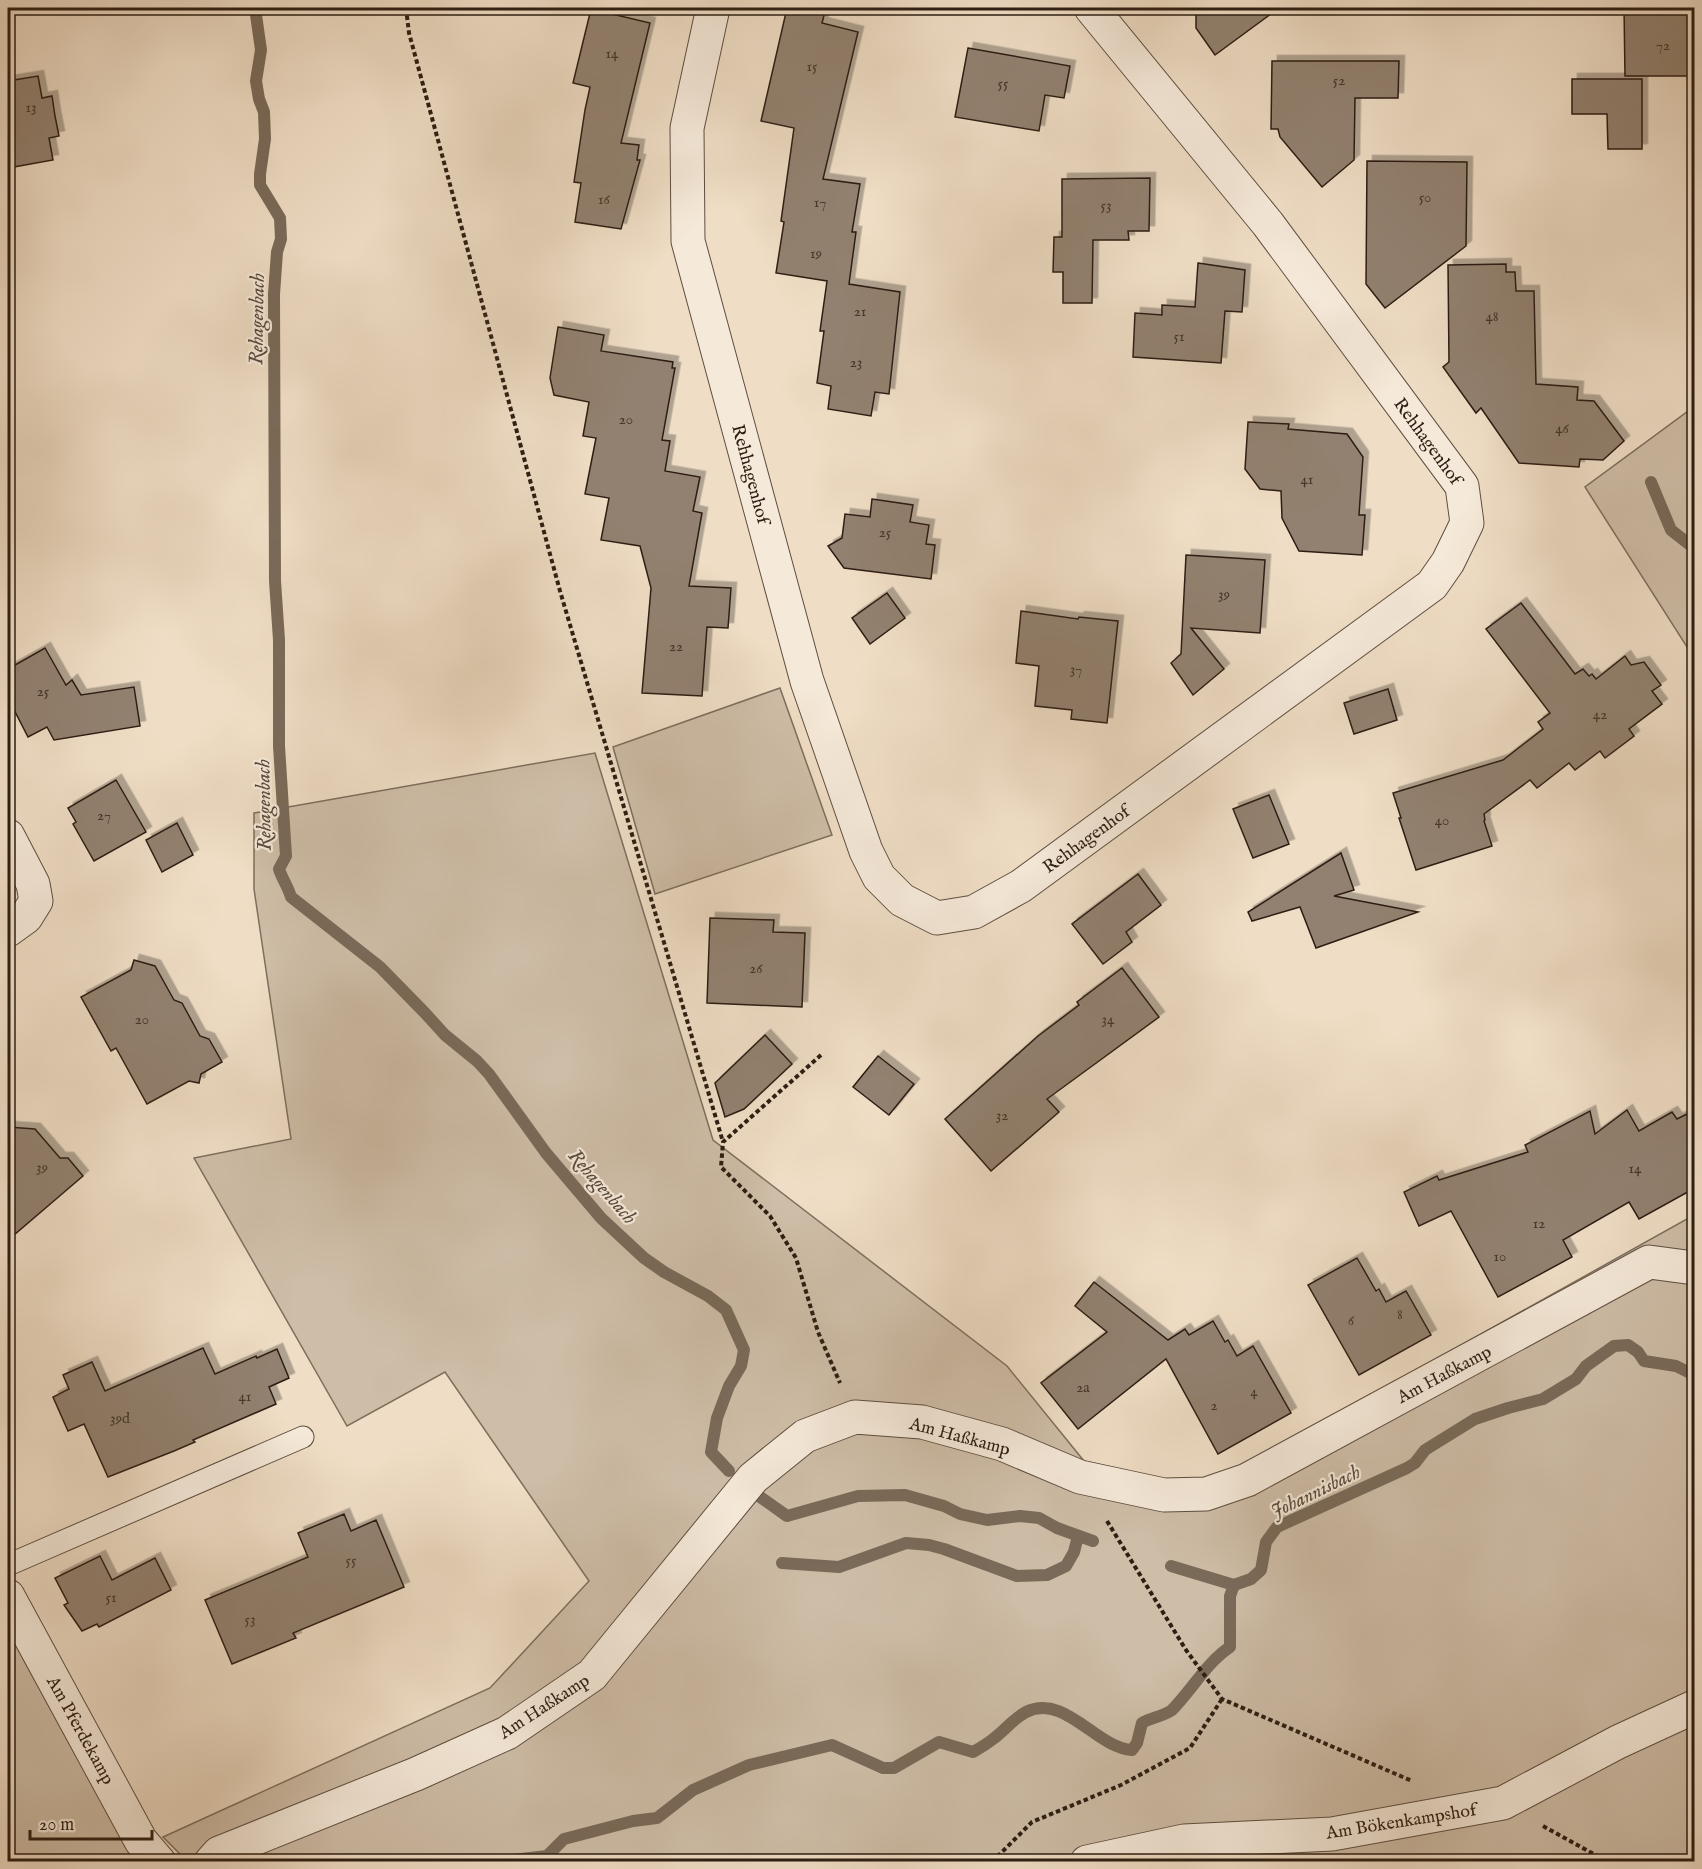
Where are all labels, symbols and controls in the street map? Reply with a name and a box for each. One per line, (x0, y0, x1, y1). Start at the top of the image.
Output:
house number: 72 (1656, 36, 1670, 55)
house number: 14 (606, 44, 619, 63)
house number: 15 (806, 57, 818, 76)
house number: 52 (1333, 71, 1345, 90)
house number: 55 (998, 74, 1009, 93)
house number: 13 (25, 98, 37, 117)
house number: 50 (1419, 188, 1431, 207)
house number: 16 (598, 190, 611, 209)
house number: 17 (814, 193, 826, 212)
house number: 53 (1100, 196, 1112, 215)
house number: 19 (810, 244, 822, 263)
water label: Rehagenbach (244, 272, 272, 365)
house number: 21 (854, 302, 866, 321)
house number: 48 (1485, 307, 1499, 326)
house number: 51 (1173, 327, 1185, 346)
house number: 23 (850, 353, 862, 372)
street label: Rehhagenhof (1387, 394, 1468, 493)
house number: 20 (619, 410, 633, 429)
house number: 46 (1555, 419, 1570, 438)
street label: Rehhagenhof (725, 422, 775, 530)
house number: 41 (1301, 470, 1313, 489)
house number: 25 (879, 523, 892, 542)
house number: 39 (1218, 585, 1230, 604)
house number: 22 (669, 637, 683, 656)
house number: 37 (1070, 660, 1082, 679)
house number: 25 (37, 682, 50, 701)
house number: 42 (1593, 705, 1607, 724)
water label: Rehagenbach (251, 758, 279, 851)
street label: Rehhagenhof (1039, 799, 1138, 880)
house number: 27 (97, 806, 111, 825)
house number: 40 (1435, 811, 1449, 830)
house number: 26 (749, 959, 763, 978)
house number: 20 (135, 1010, 149, 1029)
house number: 34 (1102, 1010, 1115, 1029)
house number: 32 (996, 1106, 1008, 1125)
water label: Rehagenbach (562, 1144, 642, 1231)
house number: 39 (36, 1158, 48, 1177)
house number: 14 (1629, 1159, 1642, 1178)
house number: 12 (1533, 1214, 1545, 1233)
house number: 10 (1494, 1247, 1506, 1266)
house number: 8 (1397, 1305, 1403, 1324)
house number: 6 (1348, 1311, 1355, 1330)
street label: Am Haßkamp (1393, 1341, 1496, 1410)
house number: 2a (1076, 1378, 1090, 1397)
house number: 4 (1250, 1382, 1258, 1401)
house number: 41 (239, 1387, 251, 1406)
house number: 2 (1210, 1396, 1218, 1415)
house number: 39d (110, 1409, 131, 1428)
street label: Am Haßkamp (906, 1413, 1013, 1462)
water label: Johannisbach (1267, 1460, 1365, 1525)
house number: 55 (346, 1551, 357, 1570)
house number: 51 (105, 1588, 117, 1607)
house number: 53 (244, 1610, 256, 1629)
street label: Am Haßkamp (494, 1669, 595, 1746)
street label: Am Pferdekamp (40, 1671, 119, 1789)
street label: Am Bökenkampshof (1323, 1799, 1482, 1846)
scale bar (30, 1803, 152, 1841)
text: 20 m (39, 1814, 74, 1837)

